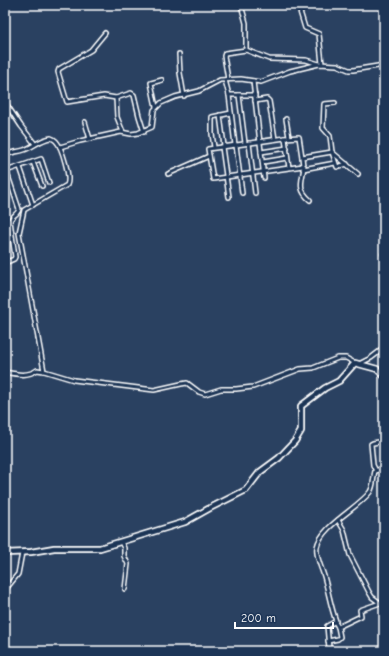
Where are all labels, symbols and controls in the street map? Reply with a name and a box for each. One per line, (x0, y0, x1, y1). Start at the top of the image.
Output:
scale bar (235, 604, 333, 630)
text: 200 m (241, 611, 276, 625)

